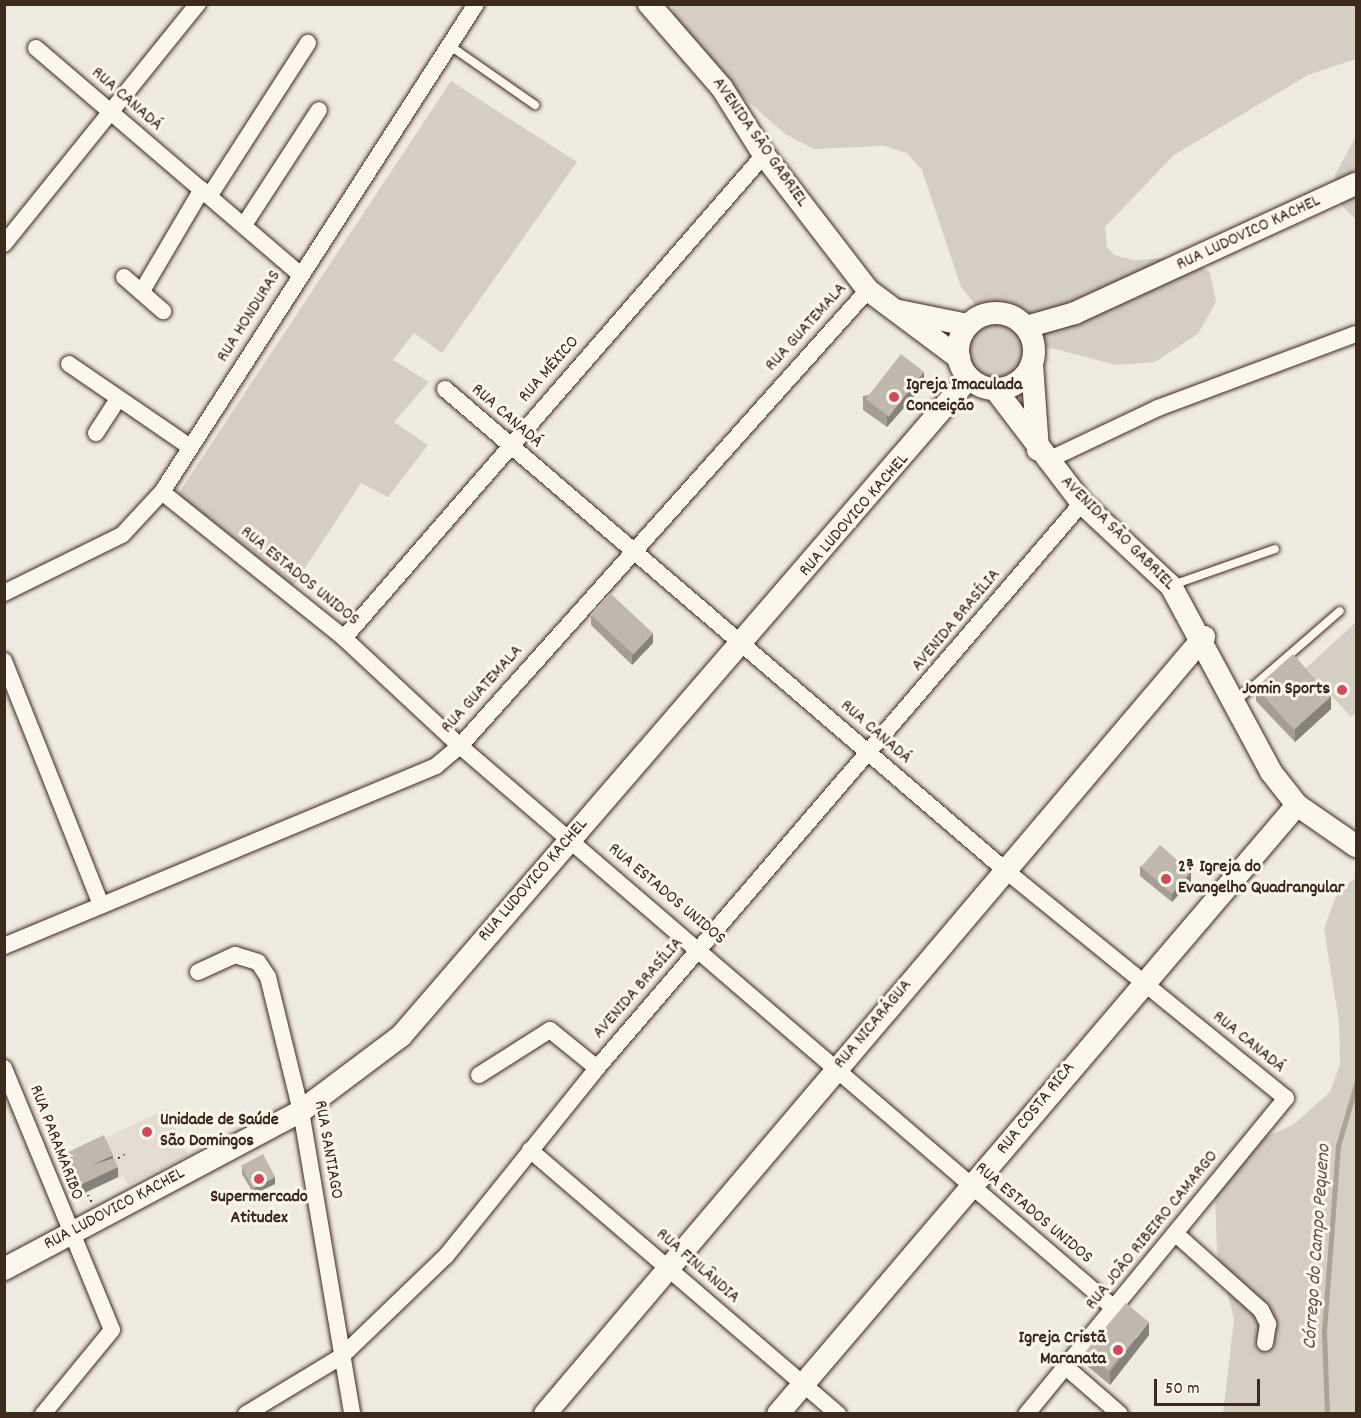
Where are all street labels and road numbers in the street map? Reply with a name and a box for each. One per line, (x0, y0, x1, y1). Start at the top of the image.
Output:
street label: RUA CANADÁ (86, 63, 166, 137)
street label: AVENIDA SÃO GABRIEL (706, 74, 812, 212)
street label: RUA LUDOVICO KACHEL (1174, 191, 1324, 277)
street label: RUA HONDURAS (213, 267, 287, 367)
street label: RUA GUATEMALA (762, 279, 852, 377)
street label: RUA MÉXICO (515, 332, 585, 408)
street label: RUA CANADÁ (466, 380, 546, 454)
street label: RUA LUDOVICO KACHEL (796, 450, 914, 582)
street label: AVENIDA SÃO GABRIEL (1055, 472, 1179, 596)
street label: RUA ESTADOS UNIDOS (235, 522, 363, 632)
street label: AVENIDA BRASÍLIA (908, 565, 1006, 677)
street label: RUA GUATEMALA (438, 641, 528, 739)
street label: RUA CANADÁ (835, 696, 915, 770)
street label: RUA LUDOVICO KACHEL (475, 815, 593, 947)
street label: RUA ESTADOS UNIDOS (603, 840, 729, 950)
street label: AVENIDA BRASÍLIA (589, 934, 689, 1044)
street label: RUA NICARÁGUA (830, 976, 918, 1074)
street label: RUA CANADÁ (1207, 1007, 1289, 1079)
street label: RUA COSTA RICA (993, 1058, 1081, 1160)
street label: RUA PARAMARIBO (23, 1082, 87, 1204)
street label: RUA SANTIAGO (308, 1099, 346, 1201)
street label: RUA JOÃO RIBEIRO CAMARGO (1082, 1147, 1224, 1315)
street label: RUA ESTADOS UNIDOS (970, 1159, 1096, 1269)
street label: RUA LUDOVICO KACHEL (41, 1164, 189, 1256)
street label: RUA FINLÂNDIA (651, 1225, 743, 1309)

